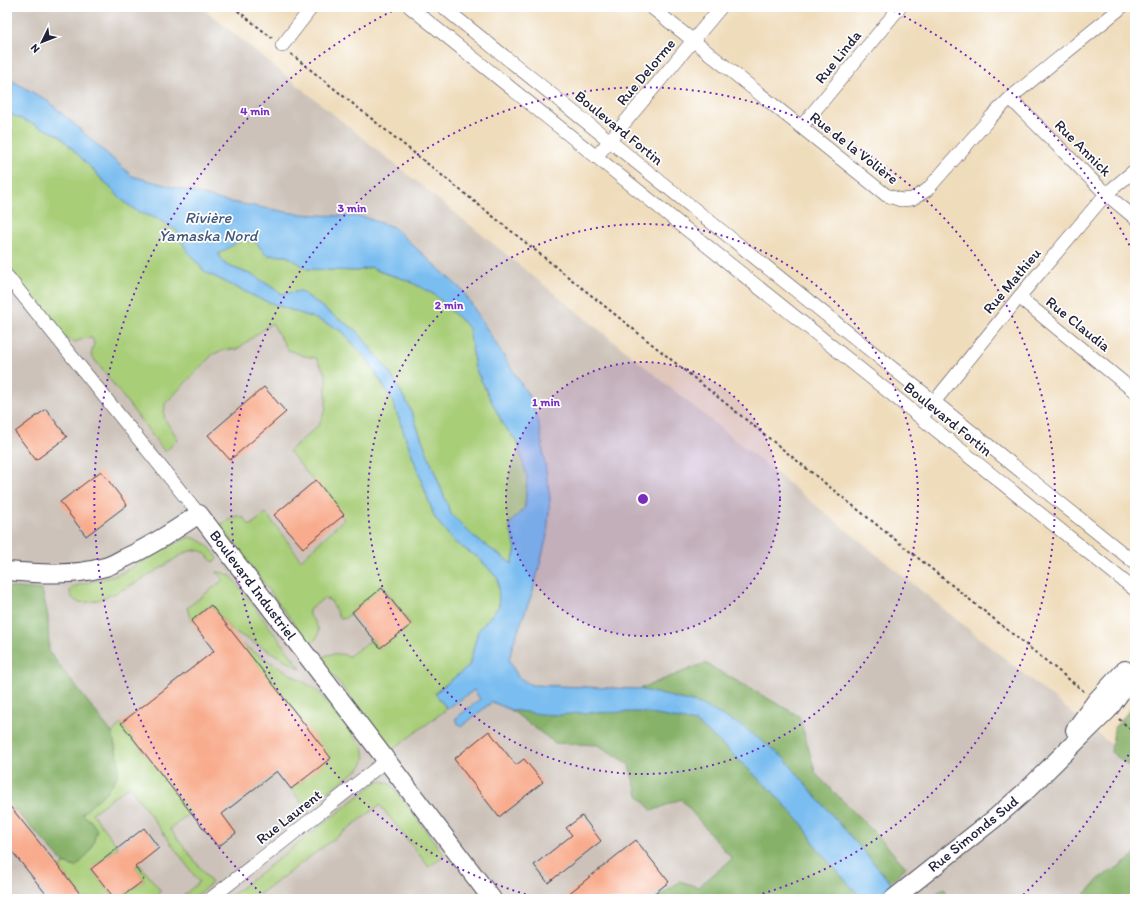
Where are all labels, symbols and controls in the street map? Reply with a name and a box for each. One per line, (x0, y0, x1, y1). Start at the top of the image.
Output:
north arrow (22, 22, 62, 62)
street label: Rue Linda (811, 26, 865, 87)
street label: Rue Delorme (613, 35, 679, 109)
text: N (28, 41, 42, 56)
street label: Boulevard Fortin (571, 87, 667, 169)
text: 4 min (240, 104, 270, 118)
street label: Rue de la Volière (806, 108, 902, 188)
street label: Rue Annick (1051, 116, 1115, 180)
text: 3 min (338, 201, 367, 215)
water label: Rivière Yamaska Nord (159, 208, 259, 245)
street label: Rue Mathieu (979, 244, 1045, 318)
street label: Rue Claudia (1042, 293, 1114, 356)
text: 2 min (435, 298, 464, 312)
street label: Boulevard Fortin (900, 378, 996, 460)
text: 1 min (532, 395, 561, 409)
centre of rings (636, 492, 650, 506)
street label: Boulevard Industriel (206, 526, 301, 644)
street label: Rue Laurent (253, 786, 326, 848)
street label: Rue Simonds Sud (924, 792, 1022, 876)

